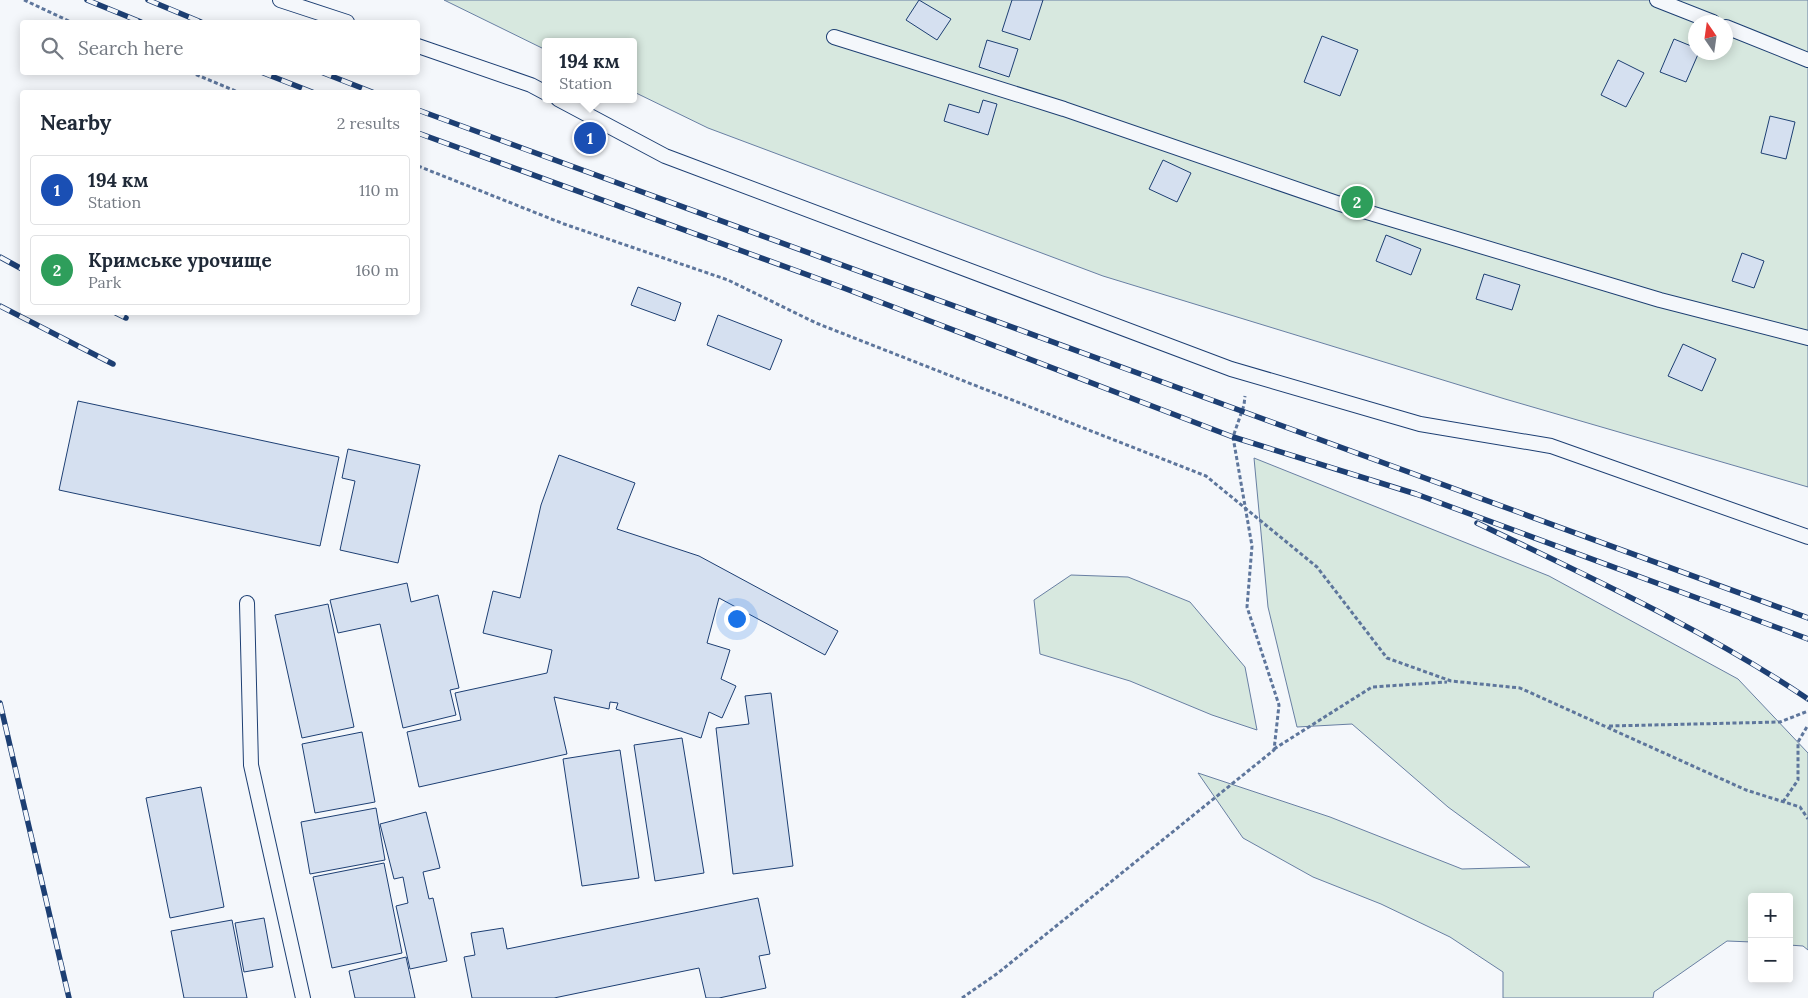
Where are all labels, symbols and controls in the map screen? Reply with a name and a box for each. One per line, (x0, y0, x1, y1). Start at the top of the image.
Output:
north arrow (1688, 15, 1733, 60)
search box (20, 20, 420, 75)
icon: search (38, 34, 66, 62)
text: Search here (78, 36, 184, 60)
popup (542, 38, 637, 103)
text: 194 км (559, 49, 620, 73)
text: Station (559, 73, 612, 93)
text: Nearby (40, 109, 111, 136)
text: 2 results (337, 113, 400, 133)
pin: 1 (574, 119, 606, 157)
text: 194 км (88, 168, 149, 192)
text: 1 (54, 180, 60, 200)
text: 110 m (359, 180, 399, 200)
pin: 2 (1341, 183, 1373, 221)
text: Station (88, 192, 141, 212)
text: Кримське урочище (88, 248, 272, 272)
text: 2 (53, 260, 61, 280)
text: 160 m (355, 260, 399, 280)
text: Park (88, 272, 121, 292)
your location (724, 606, 750, 632)
map controls (1748, 893, 1793, 983)
button: + (1748, 893, 1793, 938)
button: − (1748, 938, 1793, 983)

